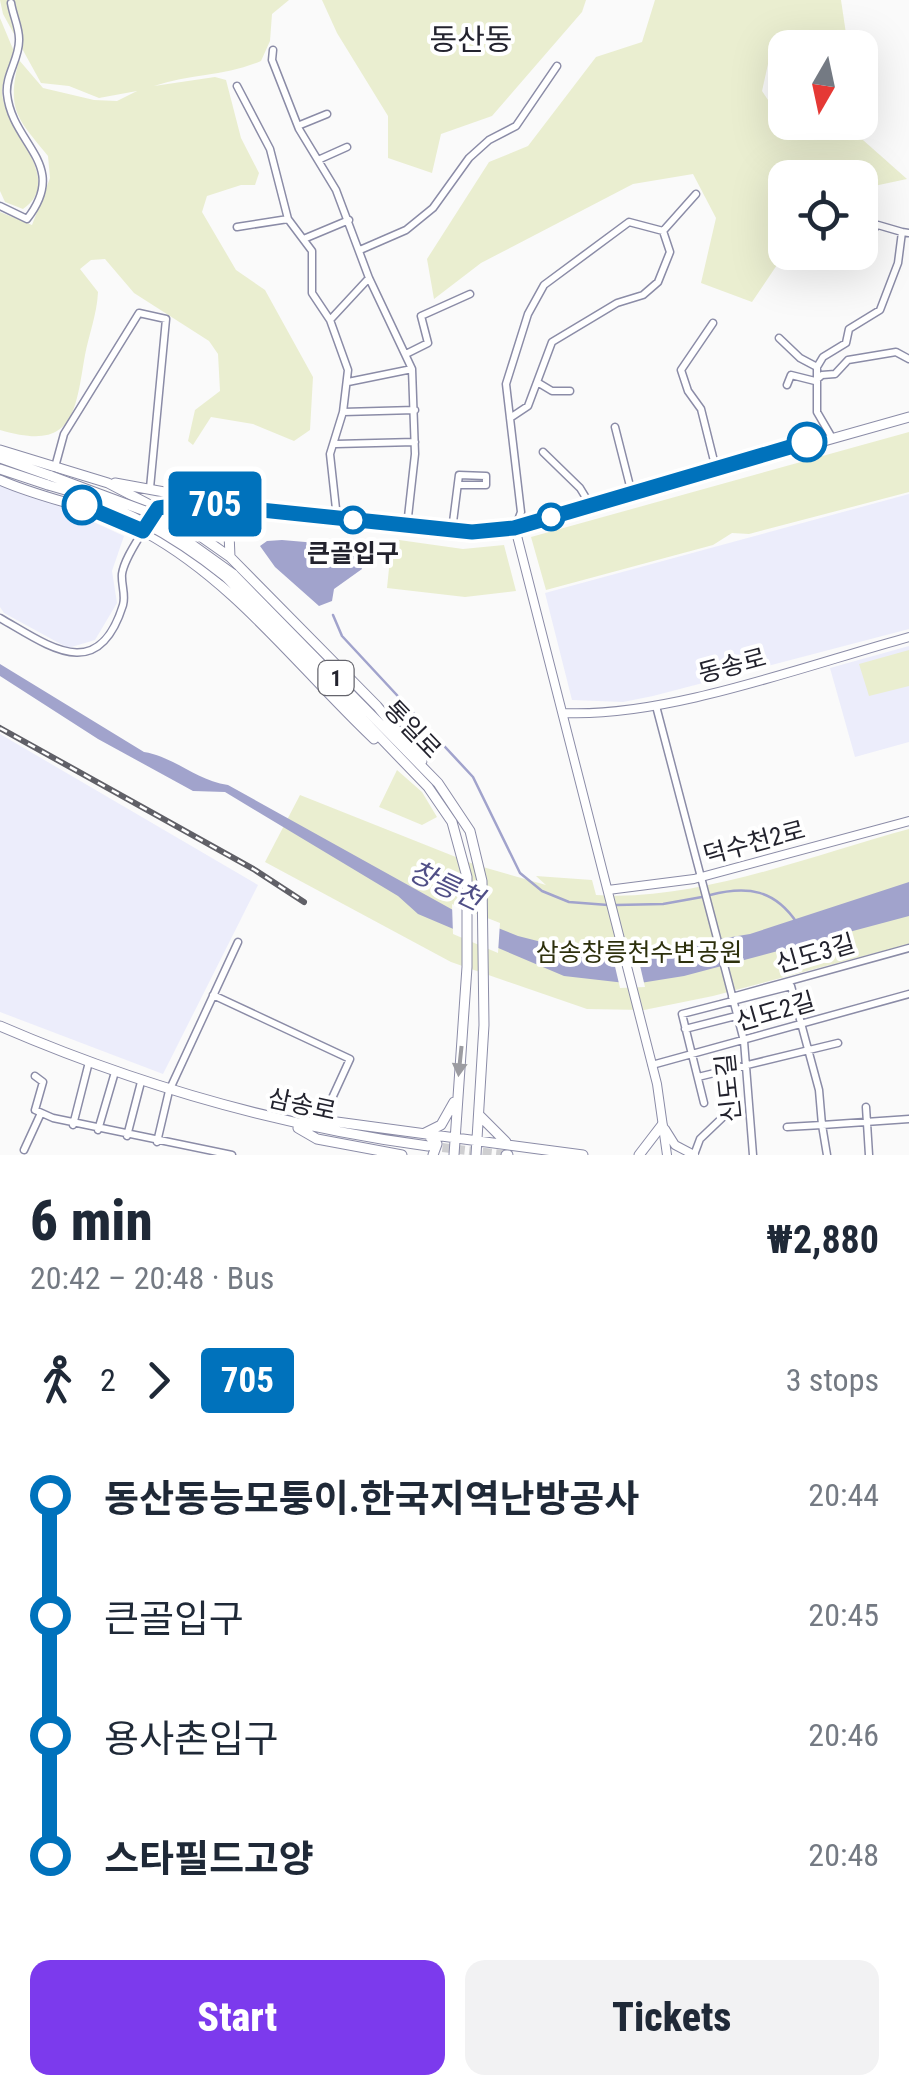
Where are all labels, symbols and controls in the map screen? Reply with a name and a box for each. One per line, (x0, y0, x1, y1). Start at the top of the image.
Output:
district label: 동산동 (430, 22, 512, 57)
north arrow (768, 30, 878, 140)
map controls (768, 30, 878, 270)
button: locate (768, 160, 878, 270)
unlabelled marker (788, 423, 826, 461)
line badge: 705 (158, 472, 272, 536)
text: 705 (188, 484, 242, 525)
unlabelled marker (63, 486, 101, 524)
unlabelled marker (538, 504, 564, 530)
marker: 큰골입구 (340, 507, 366, 533)
place label: 큰골입구 (307, 539, 399, 568)
street label: 동송로 (695, 643, 769, 688)
road number: 1 (318, 661, 354, 695)
street label: 통일로 (378, 694, 447, 764)
street label: 덕수천2로 (700, 815, 808, 870)
water label: 창릉천 (404, 854, 491, 918)
street label: 신도3길 (772, 928, 858, 979)
park label: 삼송창릉천수변공원 (535, 938, 743, 967)
street label: 신도2길 (732, 986, 818, 1037)
one-way arrow (452, 1046, 468, 1077)
street label: 신도길 (710, 1052, 747, 1124)
street label: 삼송로 (265, 1083, 339, 1126)
text: 6 min (30, 1189, 153, 1253)
text: ₩2,880 (766, 1218, 879, 1262)
text: 20:42 – 20:48 · Bus (30, 1259, 274, 1297)
icon: walk (30, 1353, 85, 1408)
icon: forward (131, 1353, 186, 1408)
text: 705 (221, 1360, 274, 1401)
text: 2 (100, 1361, 116, 1399)
text: 3 stops (786, 1361, 879, 1399)
text: 20:44 (808, 1476, 879, 1514)
text: 동산동능모퉁이.한국지역난방공사 (104, 1477, 639, 1521)
text: 20:45 (808, 1596, 879, 1634)
text: 큰골입구 (104, 1597, 244, 1641)
text: 20:46 (808, 1716, 879, 1754)
text: 용사촌입구 (104, 1717, 279, 1761)
text: 20:48 (808, 1836, 879, 1874)
text: 스타필드고양 (104, 1837, 314, 1881)
button: Start (30, 1960, 445, 2075)
button: Tickets (465, 1960, 879, 2075)

